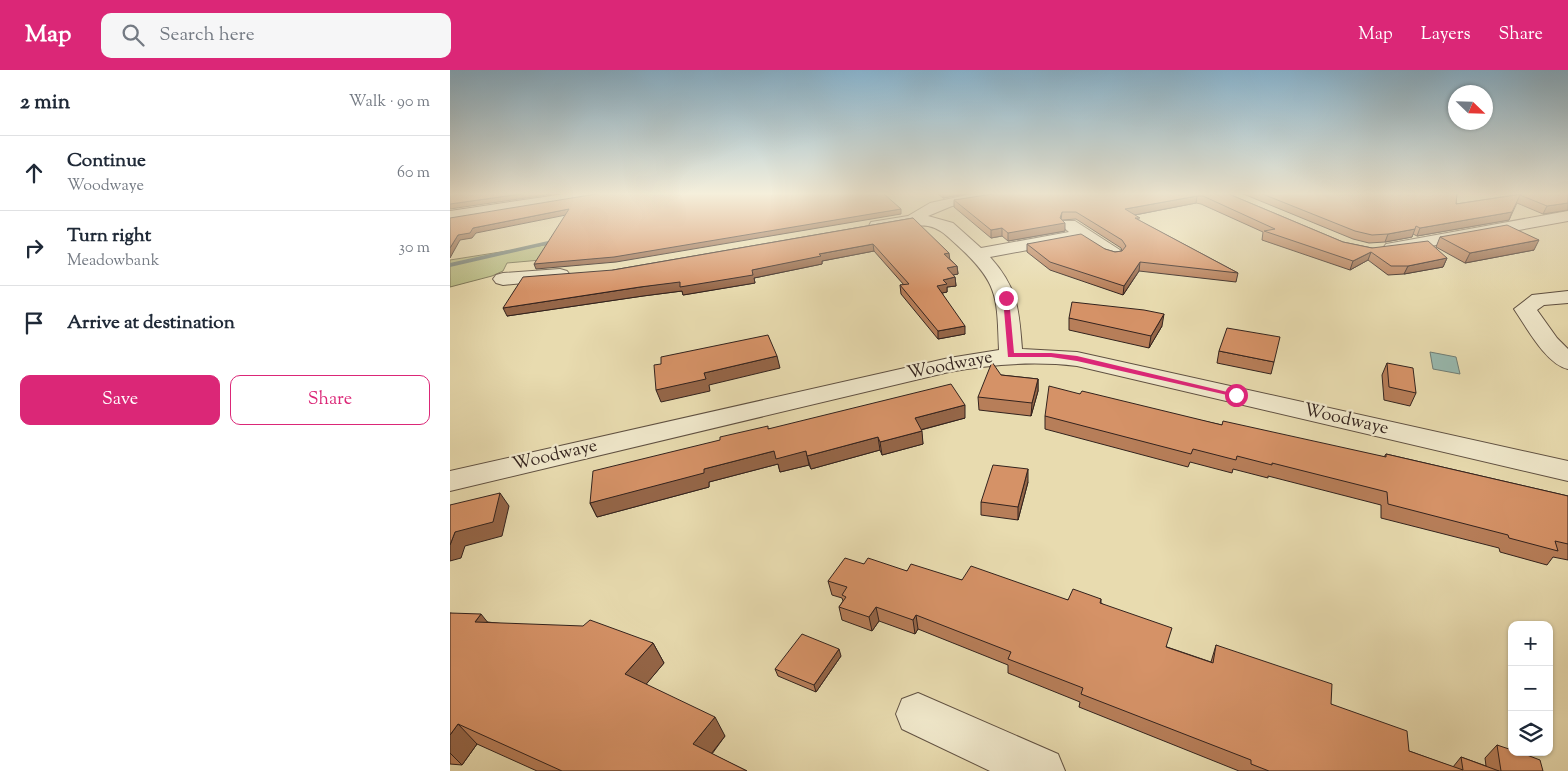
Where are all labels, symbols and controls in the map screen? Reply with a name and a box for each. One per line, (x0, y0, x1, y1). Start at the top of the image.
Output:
search box (101, 13, 451, 58)
text: Map (25, 18, 71, 52)
icon: search (119, 21, 147, 49)
text: Search here (159, 22, 255, 49)
text: Map (1358, 22, 1393, 48)
text: Layers (1421, 22, 1471, 48)
text: Share (1499, 22, 1543, 48)
north arrow (1448, 85, 1493, 130)
text: 2 min (20, 88, 70, 118)
text: Walk · 90 m (349, 91, 430, 114)
text: Continue (67, 148, 146, 175)
icon: ahead (20, 159, 48, 187)
text: 60 m (397, 162, 430, 185)
text: Woodwaye (67, 175, 144, 198)
text: Turn right (67, 223, 151, 250)
icon: right (20, 234, 48, 262)
text: 30 m (399, 237, 430, 260)
text: Meadowbank (67, 250, 159, 273)
route end (995, 287, 1018, 310)
icon: arrive (20, 309, 48, 337)
text: Arrive at destination (67, 310, 235, 337)
street label: Woodwaye (905, 345, 995, 387)
button: Save (20, 375, 220, 425)
button: Share (230, 375, 430, 425)
route start (1225, 384, 1248, 407)
street label: Woodwaye (1301, 398, 1391, 442)
street label: Woodwaye (510, 434, 600, 478)
map controls (1508, 621, 1553, 756)
button: + (1508, 621, 1553, 666)
button: − (1508, 666, 1553, 711)
button: layers (1508, 711, 1553, 756)

